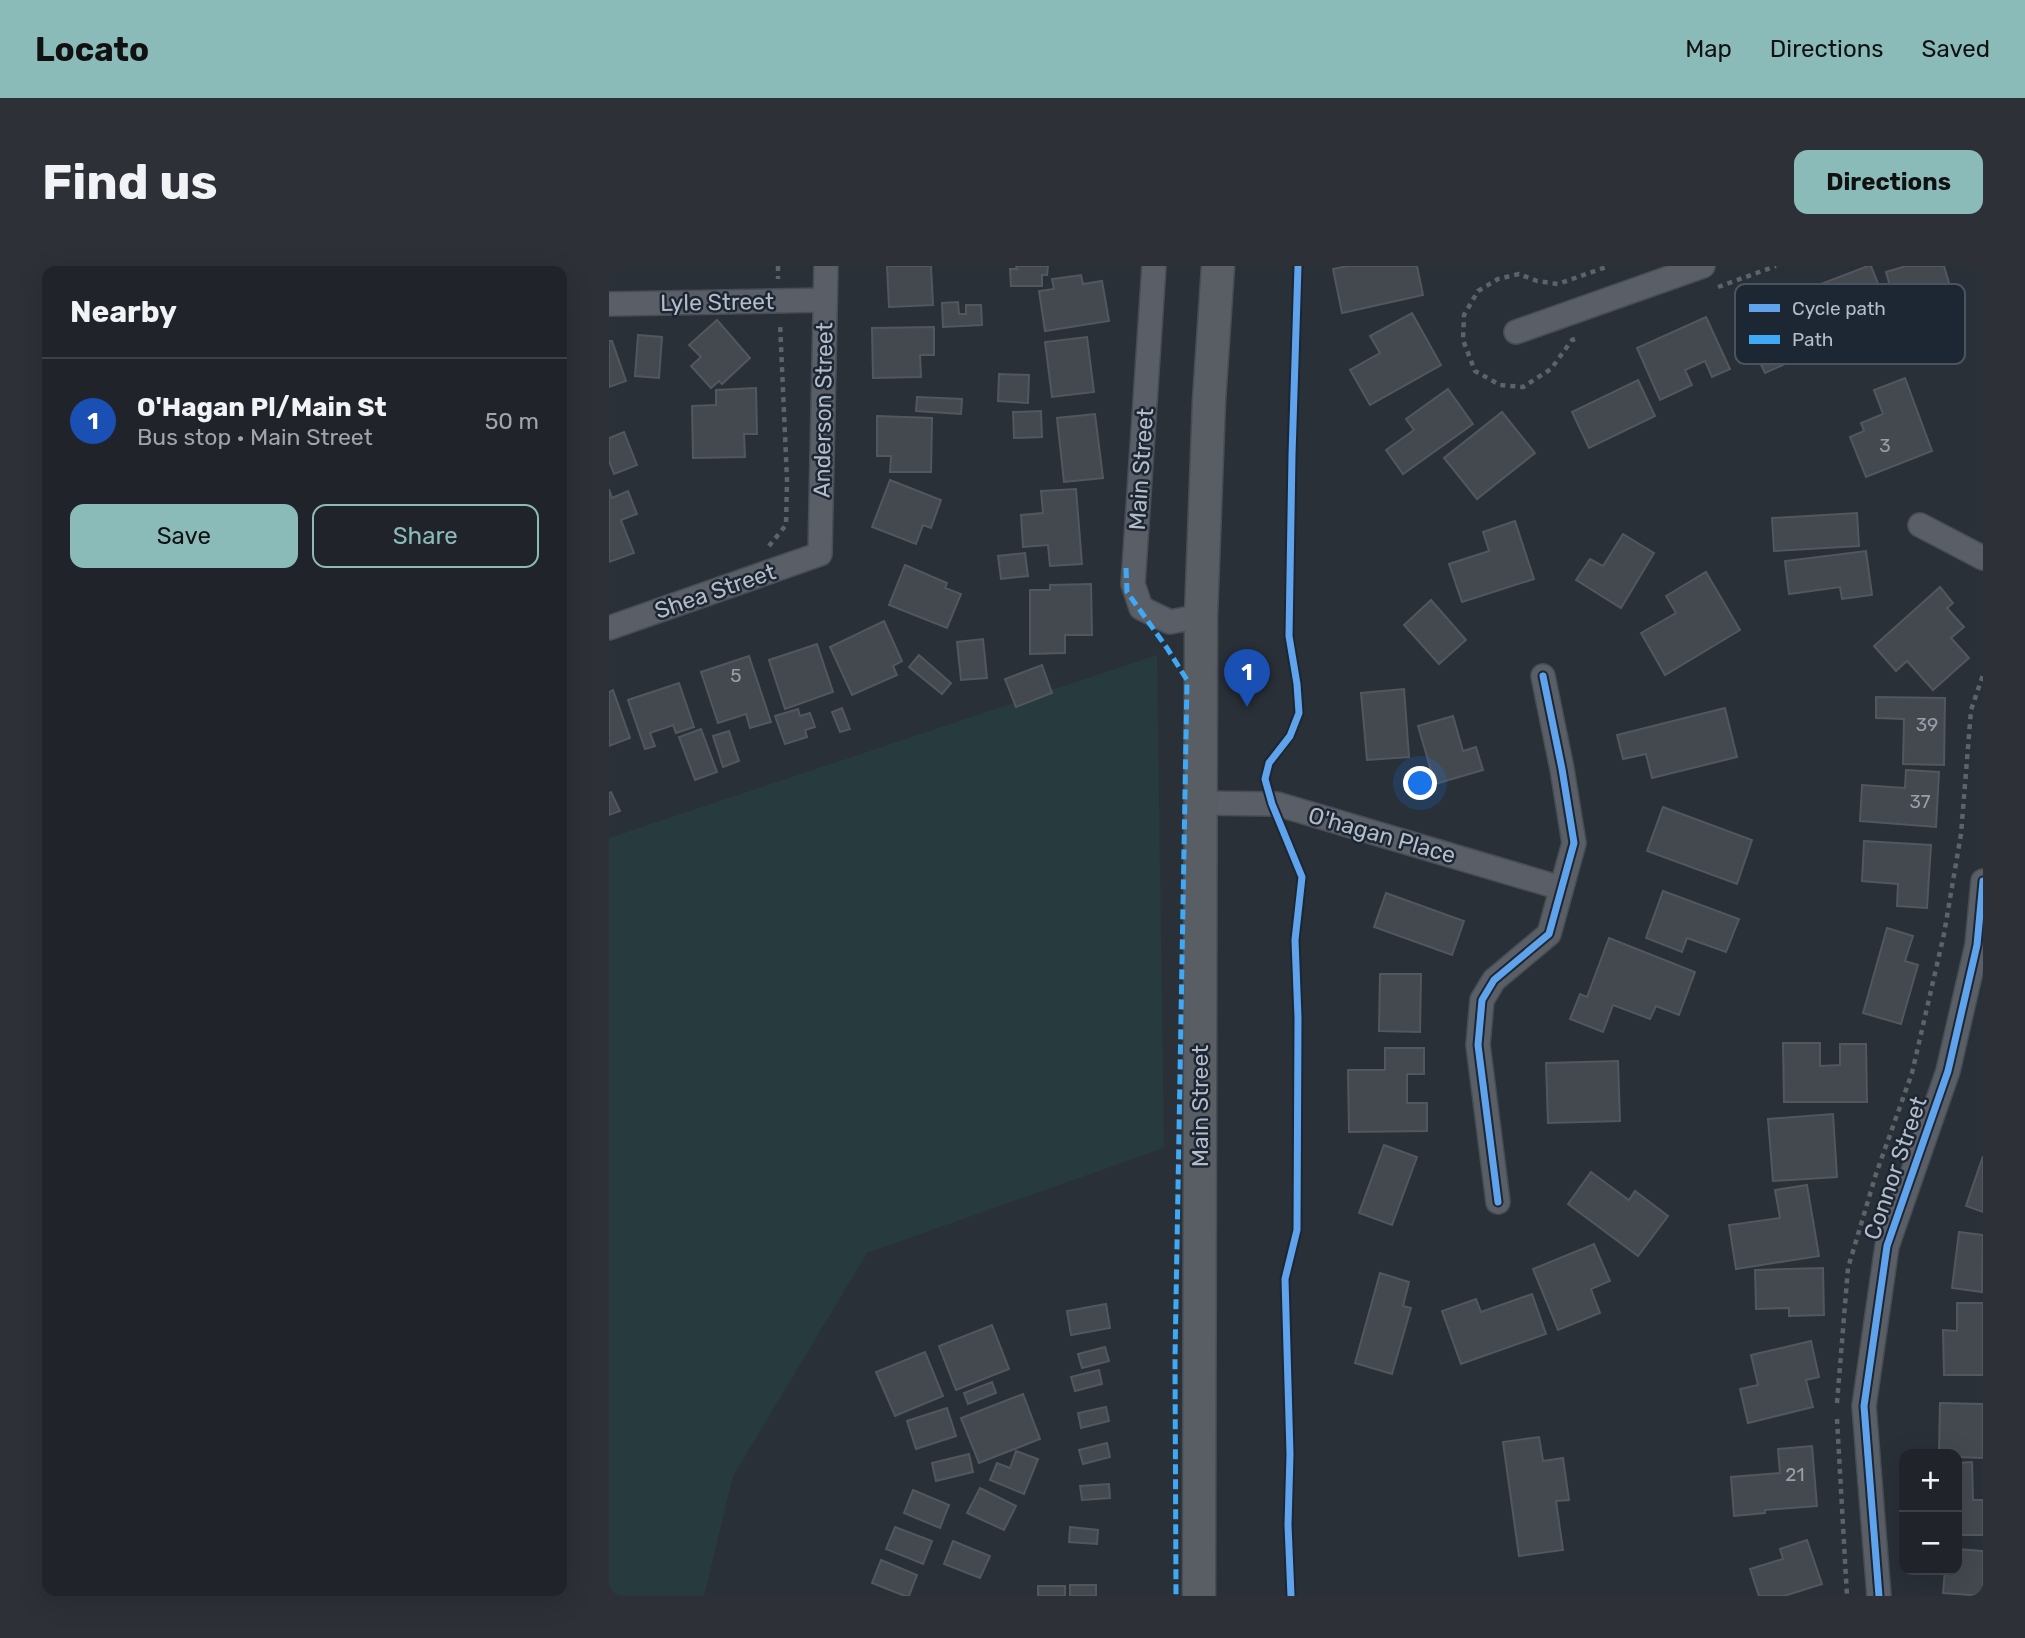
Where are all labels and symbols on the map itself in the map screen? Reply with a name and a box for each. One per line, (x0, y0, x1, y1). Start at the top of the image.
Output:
legend (1735, 284, 1965, 364)
street label: Lyle Street (660, 287, 774, 317)
text: Cycle path (1792, 297, 1886, 320)
street label: Anderson Street (807, 322, 839, 498)
text: Path (1792, 328, 1833, 351)
street label: Main Street (1123, 407, 1159, 531)
house number: 3 (1879, 434, 1891, 457)
street label: Shea Street (651, 557, 779, 625)
pin: 1 (1224, 649, 1270, 707)
house number: 5 (730, 664, 742, 687)
house number: 39 (1916, 713, 1938, 736)
your location (1403, 766, 1437, 800)
house number: 37 (1909, 790, 1931, 813)
street label: O'hagan Place (1305, 801, 1459, 869)
street label: Main Street (1186, 1045, 1214, 1167)
street label: Connor Street (1857, 1093, 1933, 1243)
house number: 21 (1785, 1463, 1805, 1486)

